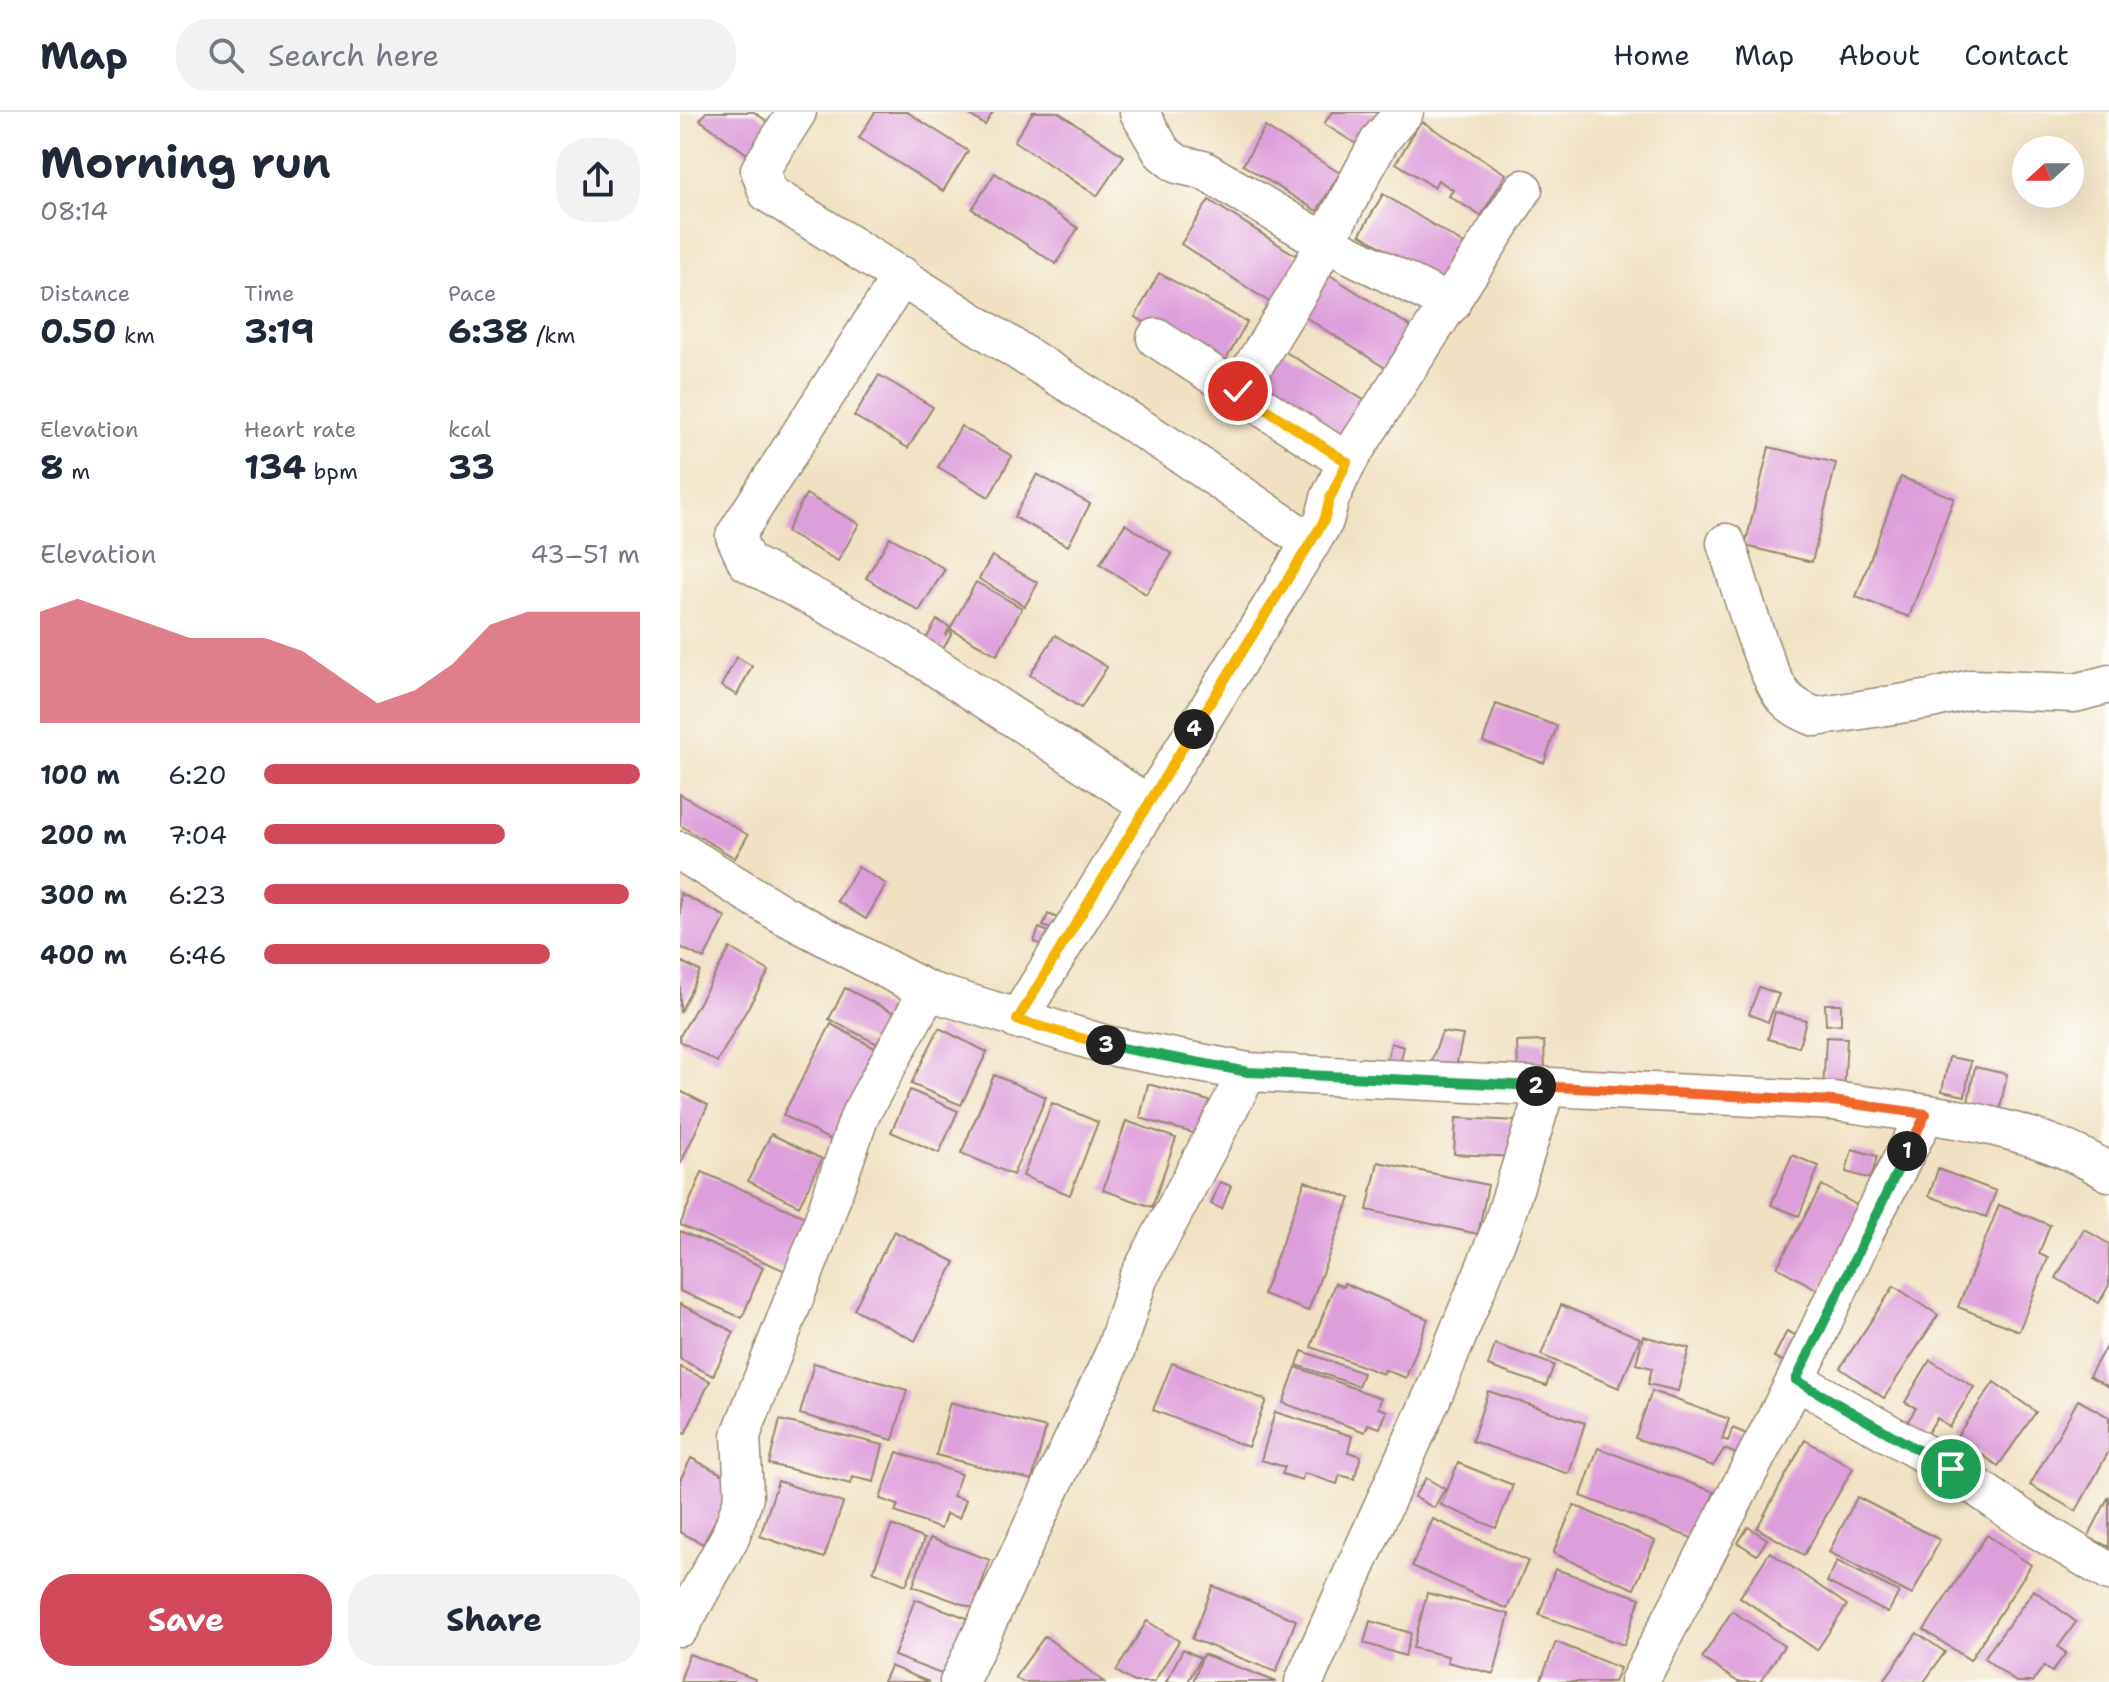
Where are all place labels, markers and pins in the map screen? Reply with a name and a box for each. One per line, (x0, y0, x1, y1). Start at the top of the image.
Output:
pin (1204, 357, 1272, 425)
pin: 4 (1174, 709, 1214, 749)
pin: 3 (1086, 1025, 1126, 1065)
pin: 2 (1516, 1066, 1556, 1106)
pin: 1 (1887, 1131, 1927, 1171)
pin (1917, 1435, 1985, 1503)

